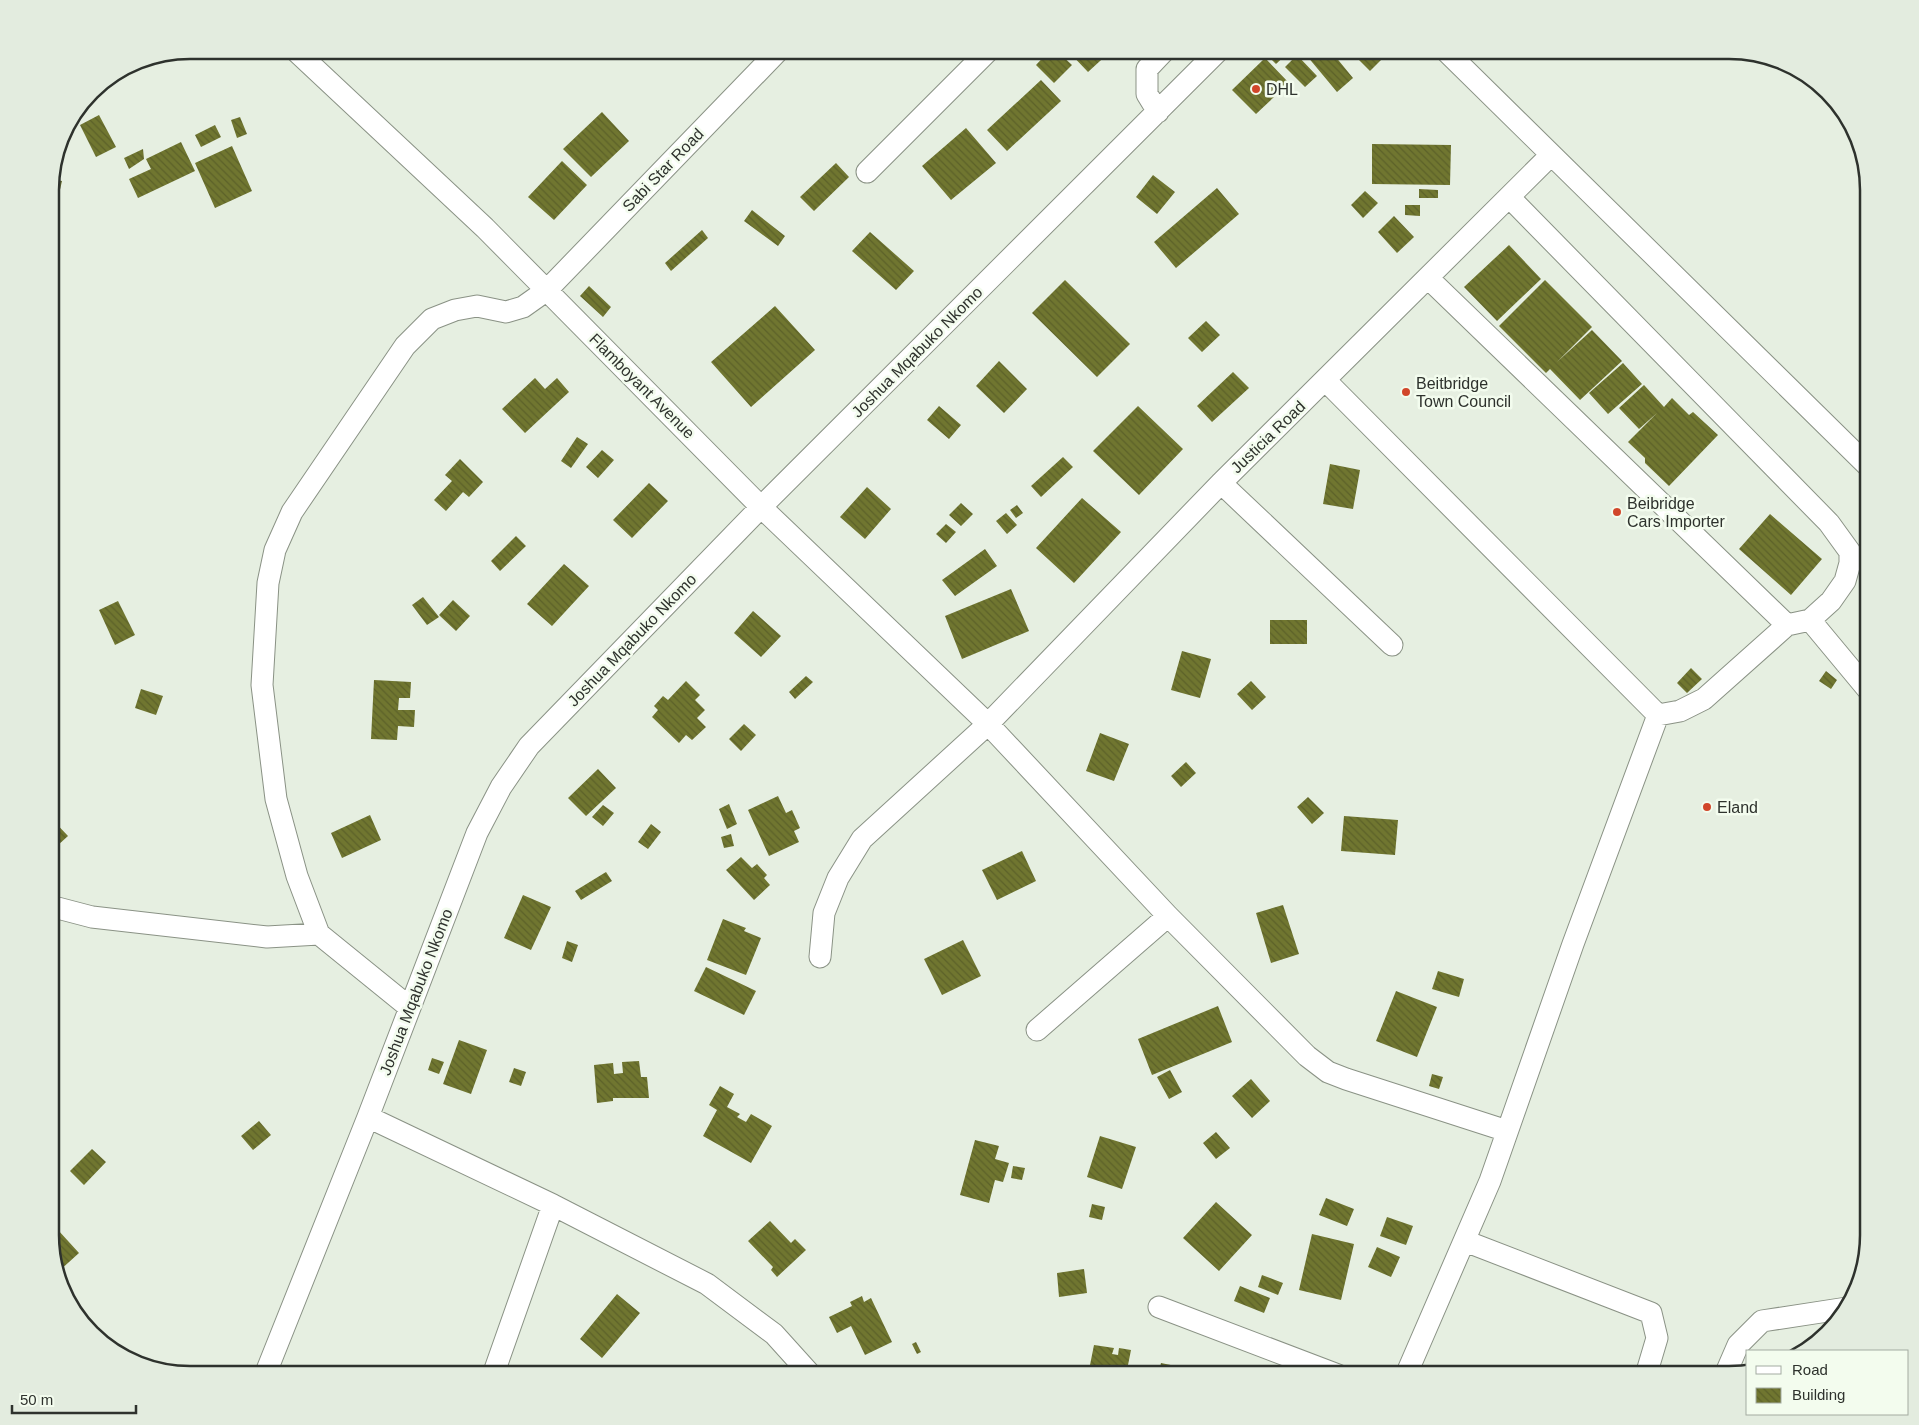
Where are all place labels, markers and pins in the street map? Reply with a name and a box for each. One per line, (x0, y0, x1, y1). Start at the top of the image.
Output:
place label: DHL (1266, 81, 1298, 98)
marker: DHL (1250, 83, 1262, 95)
place label: Beitbridge Town Council (1416, 375, 1511, 410)
marker: Beitbridge Town Council (1400, 386, 1412, 398)
place label: Beibridge Cars Importer (1627, 495, 1725, 530)
marker: Beibridge Cars Importer (1611, 506, 1623, 518)
place label: Eland (1717, 799, 1758, 816)
marker: Eland (1701, 801, 1713, 813)

